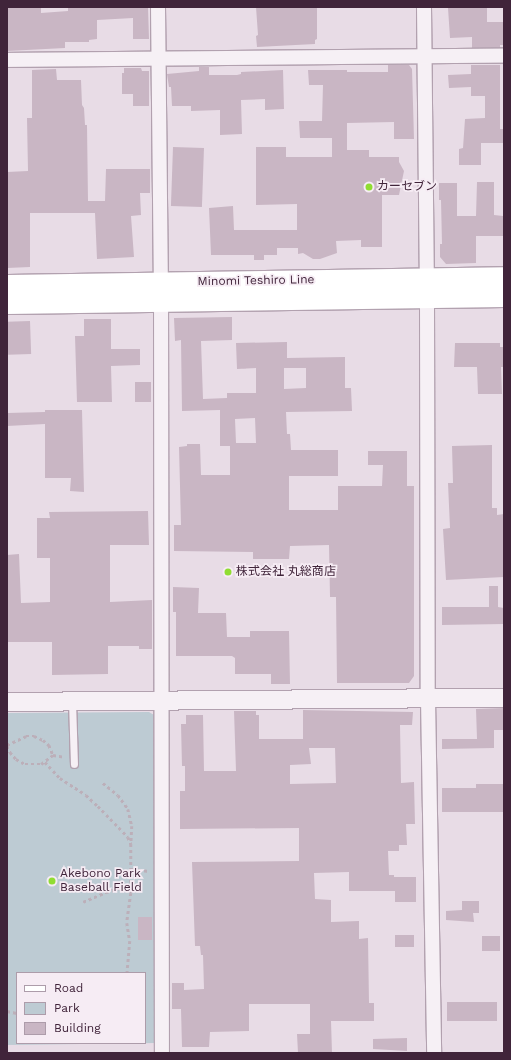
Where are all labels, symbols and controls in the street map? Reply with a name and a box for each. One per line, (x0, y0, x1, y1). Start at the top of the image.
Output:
place label: カーセブン (377, 180, 437, 194)
marker: カーセブン (364, 182, 374, 192)
street label: Minomi Teshiro Line (197, 273, 315, 289)
place label: 株式会社 丸総商店 (236, 565, 336, 579)
marker: 株式会社 丸総商店 (223, 567, 233, 577)
place label: Akebono Park Baseball Field (60, 867, 142, 895)
marker: Akebono Park Baseball Field (47, 876, 57, 886)
legend (16, 972, 146, 1044)
text: Road (54, 981, 83, 995)
text: Park (54, 1001, 80, 1015)
text: Building (54, 1021, 101, 1035)

